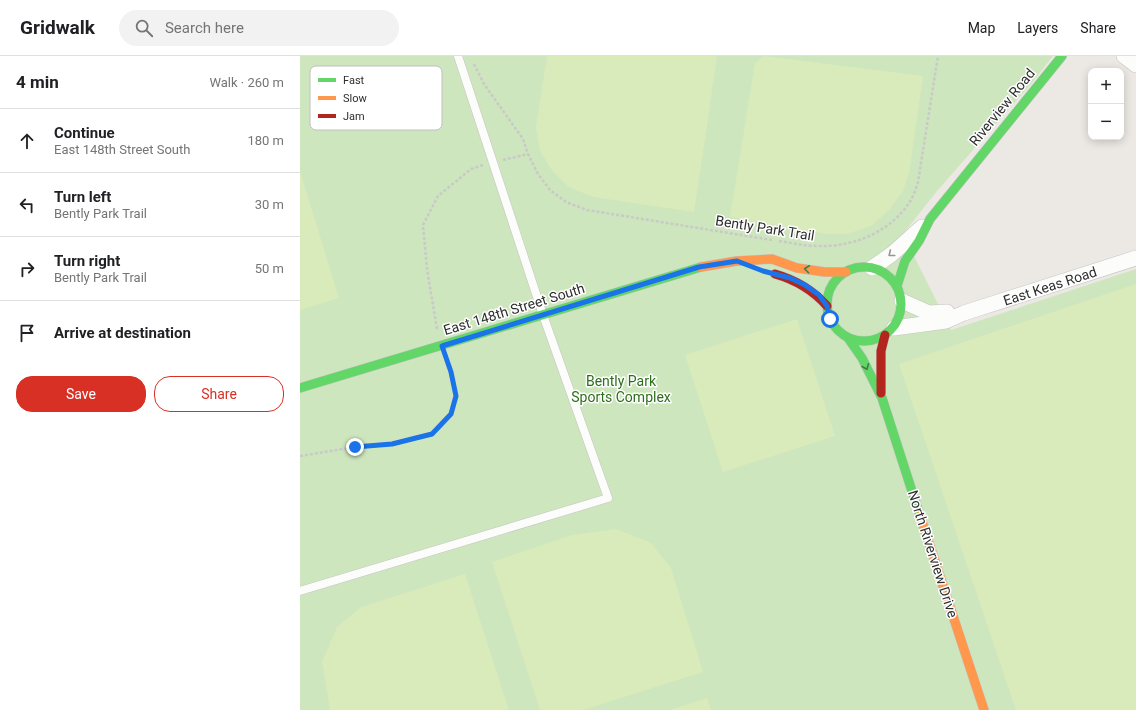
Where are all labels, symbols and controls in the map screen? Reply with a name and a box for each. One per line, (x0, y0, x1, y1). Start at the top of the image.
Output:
search box (119, 10, 399, 46)
text: Gridwalk (20, 16, 95, 39)
icon: search (133, 17, 155, 39)
text: Search here (165, 19, 244, 37)
text: Map (968, 20, 995, 36)
text: Layers (1017, 20, 1058, 36)
text: Share (1080, 20, 1116, 36)
street label: Riverview Road (966, 65, 1038, 149)
legend (310, 66, 442, 130)
map controls (1088, 68, 1124, 140)
button: + (1088, 68, 1124, 104)
text: 4 min (16, 72, 59, 92)
text: Fast (343, 74, 365, 87)
text: Walk · 260 m (209, 75, 284, 90)
text: Slow (343, 92, 367, 105)
button: − (1088, 104, 1124, 140)
text: Jam (343, 110, 365, 123)
text: Continue (54, 124, 115, 142)
icon: ahead (16, 130, 38, 152)
text: 180 m (247, 133, 284, 148)
text: East 148th Street South (54, 142, 190, 157)
text: Turn left (54, 188, 111, 206)
icon: left (16, 194, 38, 216)
text: 30 m (255, 197, 284, 212)
text: Bently Park Trail (54, 206, 147, 221)
street label: Bently Park Trail (714, 212, 816, 244)
one-way arrow (889, 249, 896, 256)
text: Turn right (54, 252, 120, 270)
icon: right (16, 258, 38, 280)
text: 50 m (255, 261, 284, 276)
street label: East Keas Road (1001, 263, 1099, 309)
one-way arrow (804, 265, 810, 274)
text: Bently Park Trail (54, 270, 147, 285)
street label: East 148th Street South (441, 280, 587, 338)
route start (821, 310, 839, 328)
icon: arrive (16, 322, 38, 344)
text: Arrive at destination (54, 324, 191, 342)
one-way arrow (861, 363, 869, 370)
park label: Bently Park Sports Complex (571, 373, 671, 405)
button: Save (16, 376, 146, 412)
button: Share (154, 376, 284, 412)
route end (346, 438, 364, 456)
street label: North Riverview Drive (905, 488, 961, 620)

